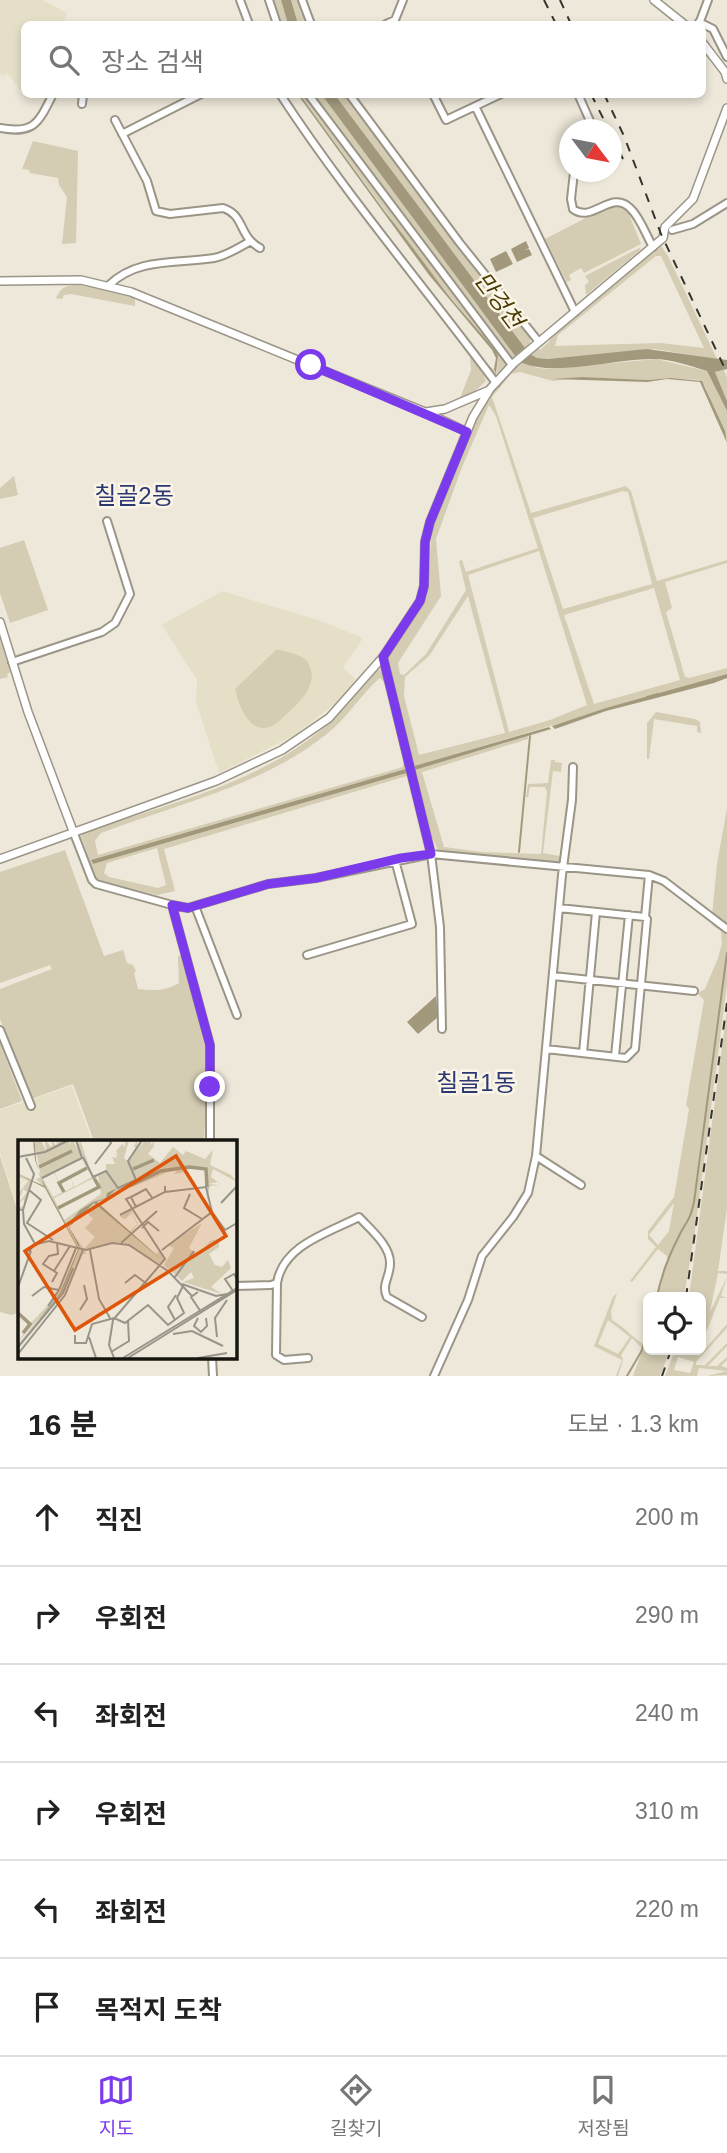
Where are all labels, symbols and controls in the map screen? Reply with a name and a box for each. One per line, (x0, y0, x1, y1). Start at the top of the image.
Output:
search box (21, 21, 706, 98)
icon: search (45, 41, 83, 79)
text: 장소 검색 (101, 47, 204, 77)
north arrow (559, 119, 622, 182)
water label: 만겅천 (470, 267, 530, 335)
route start (295, 349, 326, 380)
district label: 칠골2동 (94, 482, 174, 509)
district label: 칠골1동 (436, 1069, 516, 1096)
route end (194, 1071, 225, 1102)
inset map (18, 1140, 236, 1358)
map controls (643, 1292, 706, 1355)
button: locate (643, 1292, 706, 1355)
text: 16 분 (28, 1408, 97, 1441)
text: 도보 · 1.3 km (567, 1411, 699, 1437)
icon: ahead (28, 1498, 66, 1536)
text: 200 m (635, 1504, 699, 1530)
text: 직진 (95, 1505, 143, 1535)
icon: right (28, 1596, 66, 1634)
text: 290 m (635, 1602, 699, 1628)
text: 우회전 (95, 1603, 167, 1633)
icon: left (28, 1694, 66, 1732)
text: 240 m (635, 1700, 699, 1726)
text: 좌회전 (95, 1701, 167, 1731)
icon: right (28, 1792, 66, 1830)
text: 310 m (635, 1798, 699, 1824)
text: 우회전 (95, 1799, 167, 1829)
icon: left (28, 1890, 66, 1928)
text: 220 m (635, 1896, 699, 1922)
text: 좌회전 (95, 1897, 167, 1927)
icon: arrive (28, 1988, 66, 2026)
text: 목적지 도착 (95, 1995, 222, 2025)
tab: 지도 (97, 2071, 135, 2140)
tab: 길찾기 (330, 2071, 382, 2140)
tab: 저장됨 (577, 2071, 630, 2140)

